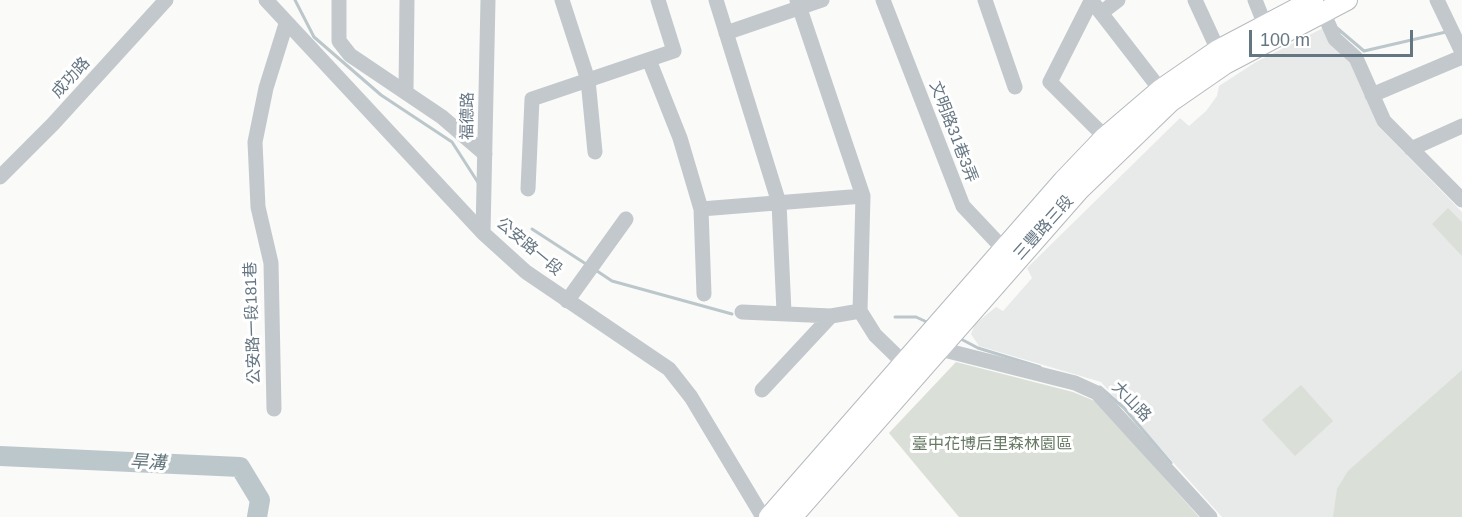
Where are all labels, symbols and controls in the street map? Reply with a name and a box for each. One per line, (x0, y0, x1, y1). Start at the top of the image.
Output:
scale bar (1252, 18, 1416, 56)
text: 100 m (1260, 30, 1310, 50)
street label: 成功路 (48, 54, 94, 102)
street label: 文明路31巷3弄 (925, 79, 981, 185)
street label: 福德路 (458, 92, 478, 140)
street label: 三豐路三段 (1010, 192, 1078, 264)
street label: 公安路一段 (492, 214, 566, 280)
street label: 公安路一段181巷 (241, 261, 265, 385)
street label: 大山路 (1107, 378, 1155, 426)
park label: 臺中花博后里森林園區 (912, 435, 1072, 455)
water label: 旱溝 (129, 451, 167, 475)

